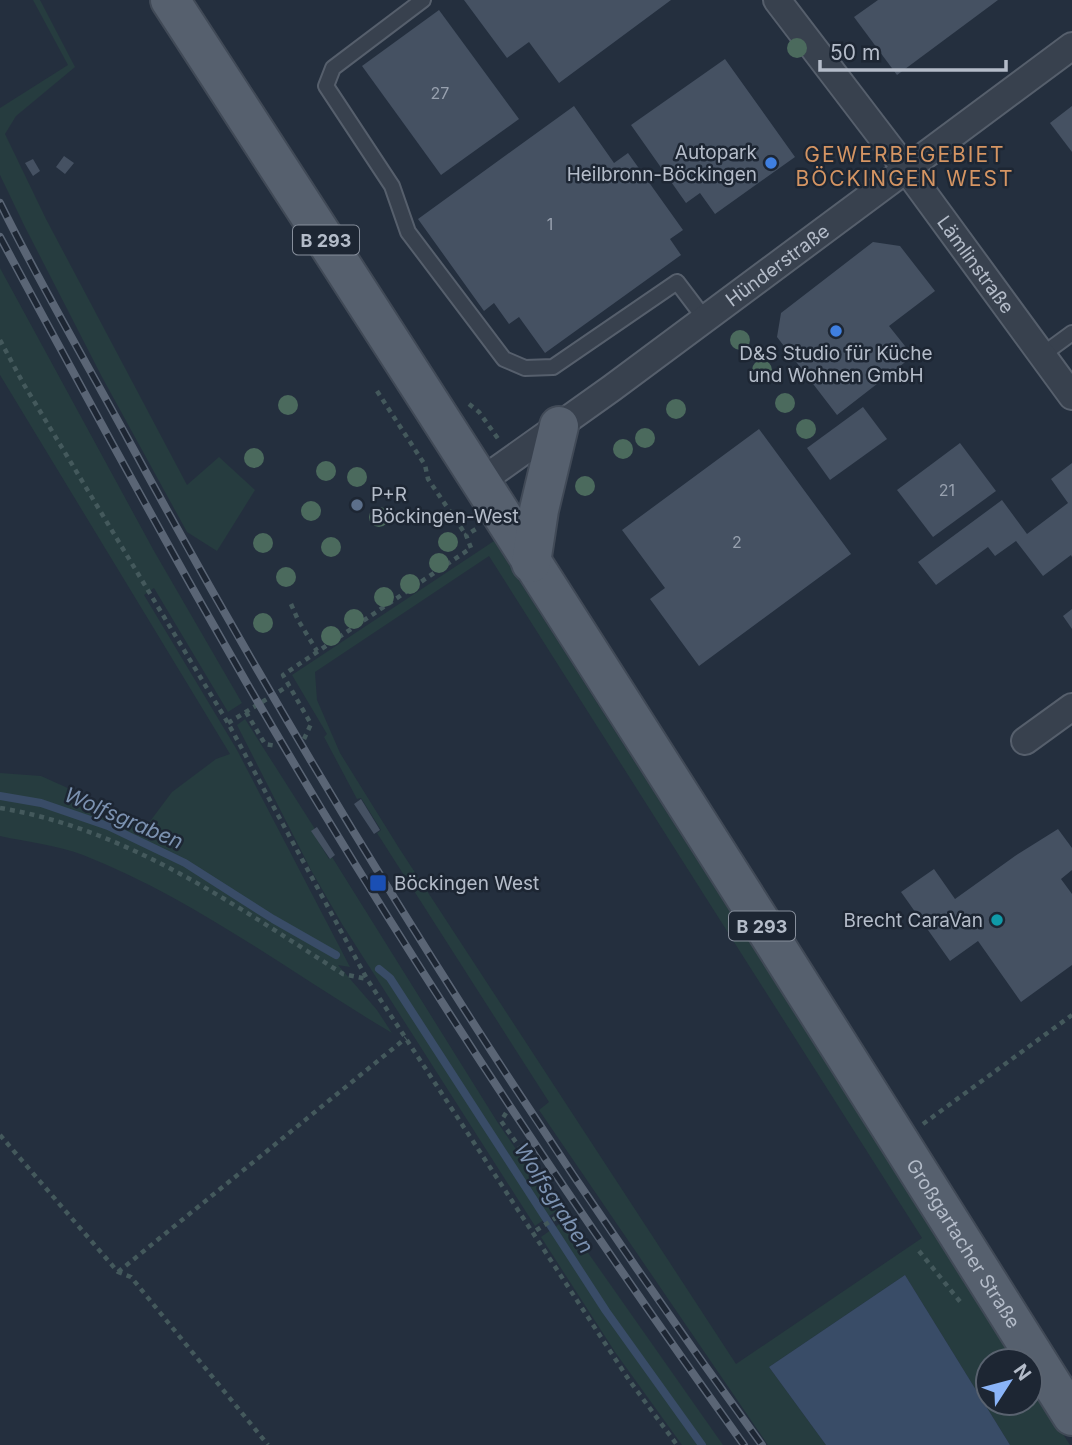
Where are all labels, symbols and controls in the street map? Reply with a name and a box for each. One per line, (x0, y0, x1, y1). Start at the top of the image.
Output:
scale bar (820, 28, 1006, 72)
text: 50 m (830, 40, 880, 65)
house number: 27 (431, 83, 449, 103)
place label: Autopark Heilbronn-Böckingen (567, 141, 758, 186)
district label: GEWERBEGEBIET BÖCKINGEN WEST (795, 142, 1015, 191)
marker: Autopark Heilbronn-Böckingen (763, 155, 779, 171)
street label: Lämlinstraße (933, 211, 1019, 318)
house number: 1 (547, 214, 553, 234)
street label: Hünderstraße (721, 219, 834, 311)
road number: B 293 (293, 226, 359, 254)
marker: D&S Studio für Küche und Wohnen GmbH (828, 323, 844, 339)
place label: D&S Studio für Küche und Wohnen GmbH (739, 342, 933, 387)
house number: 21 (939, 480, 955, 500)
place label: P+R Böckingen-West (371, 483, 519, 528)
marker: P+R Böckingen-West (349, 497, 365, 513)
house number: 2 (732, 532, 742, 552)
water label: Wolfsgraben (61, 782, 187, 854)
place label: Böckingen West (394, 872, 539, 895)
marker: Böckingen West (368, 873, 388, 893)
place label: Brecht CaraVan (844, 909, 983, 932)
road number: B 293 (729, 911, 795, 940)
marker: Brecht CaraVan (989, 912, 1005, 928)
water label: Wolfsgraben (509, 1138, 599, 1258)
street label: Großgartacher Straße (902, 1154, 1025, 1332)
north arrow (974, 1347, 1044, 1417)
text: N (1009, 1360, 1036, 1385)

